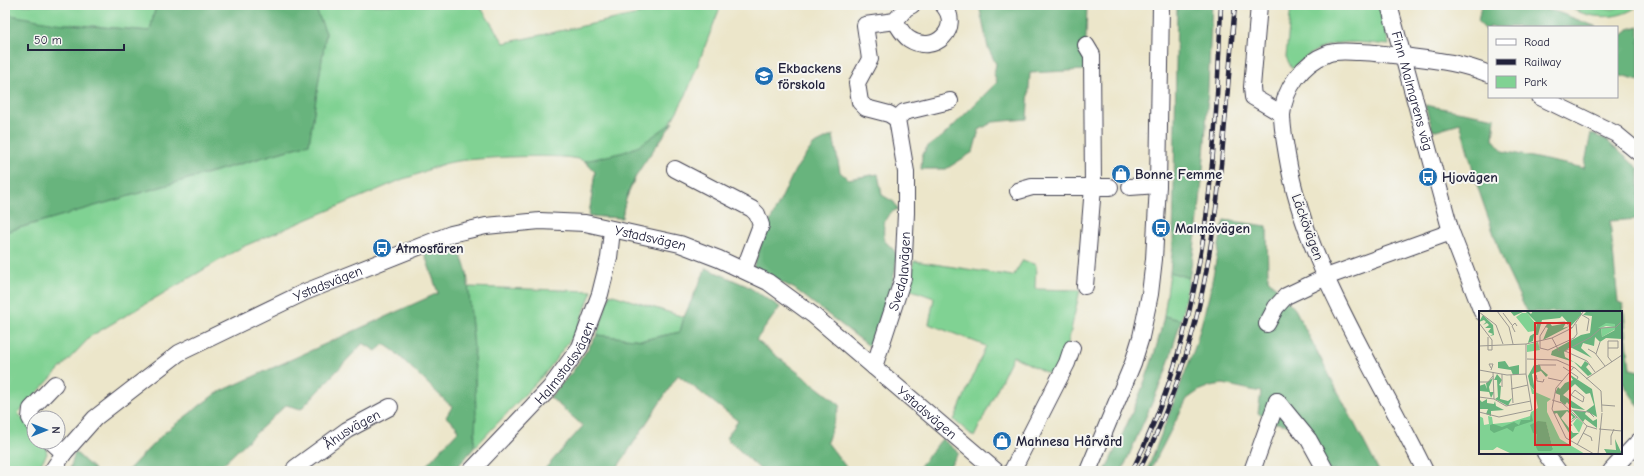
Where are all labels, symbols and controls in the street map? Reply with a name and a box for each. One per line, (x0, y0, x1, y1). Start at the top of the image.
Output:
scale bar (28, 26, 124, 52)
legend (1488, 26, 1618, 98)
street label: Finn Malmgrens väg (1388, 29, 1436, 153)
text: 50 m (34, 33, 62, 47)
text: Road (1524, 35, 1550, 49)
text: Railway (1524, 55, 1562, 69)
place label: Ekbackens förskola (777, 60, 841, 93)
school or university icon: Ekbackens förskola (753, 65, 775, 87)
text: Park (1524, 75, 1547, 89)
shop icon: Bonne Femme (1110, 163, 1132, 185)
place label: Bonne Femme (1135, 166, 1222, 183)
bus stop icon: Hjovägen (1417, 166, 1439, 188)
place label: Hjovägen (1442, 169, 1498, 186)
street label: Läckövägen (1288, 192, 1327, 263)
bus stop icon: Malmövägen (1150, 217, 1172, 239)
place label: Malmövägen (1175, 220, 1250, 237)
street label: Ystadsvägen (613, 222, 689, 255)
street label: Svedalavägen (885, 231, 914, 313)
bus stop icon: Atmosfären (371, 237, 393, 259)
place label: Atmosfären (396, 240, 464, 257)
street label: Ystadsvägen (291, 262, 365, 305)
inset map (1479, 311, 1622, 454)
street label: Halmstadsvägen (531, 319, 598, 408)
street label: Ystadsvägen (894, 383, 960, 443)
street label: Åhusvägen (320, 406, 383, 453)
north arrow (26, 410, 66, 450)
text: N (49, 426, 62, 434)
shop icon: Mahnesa Hårvård (991, 430, 1013, 452)
place label: Mahnesa Hårvård (1016, 433, 1122, 450)

